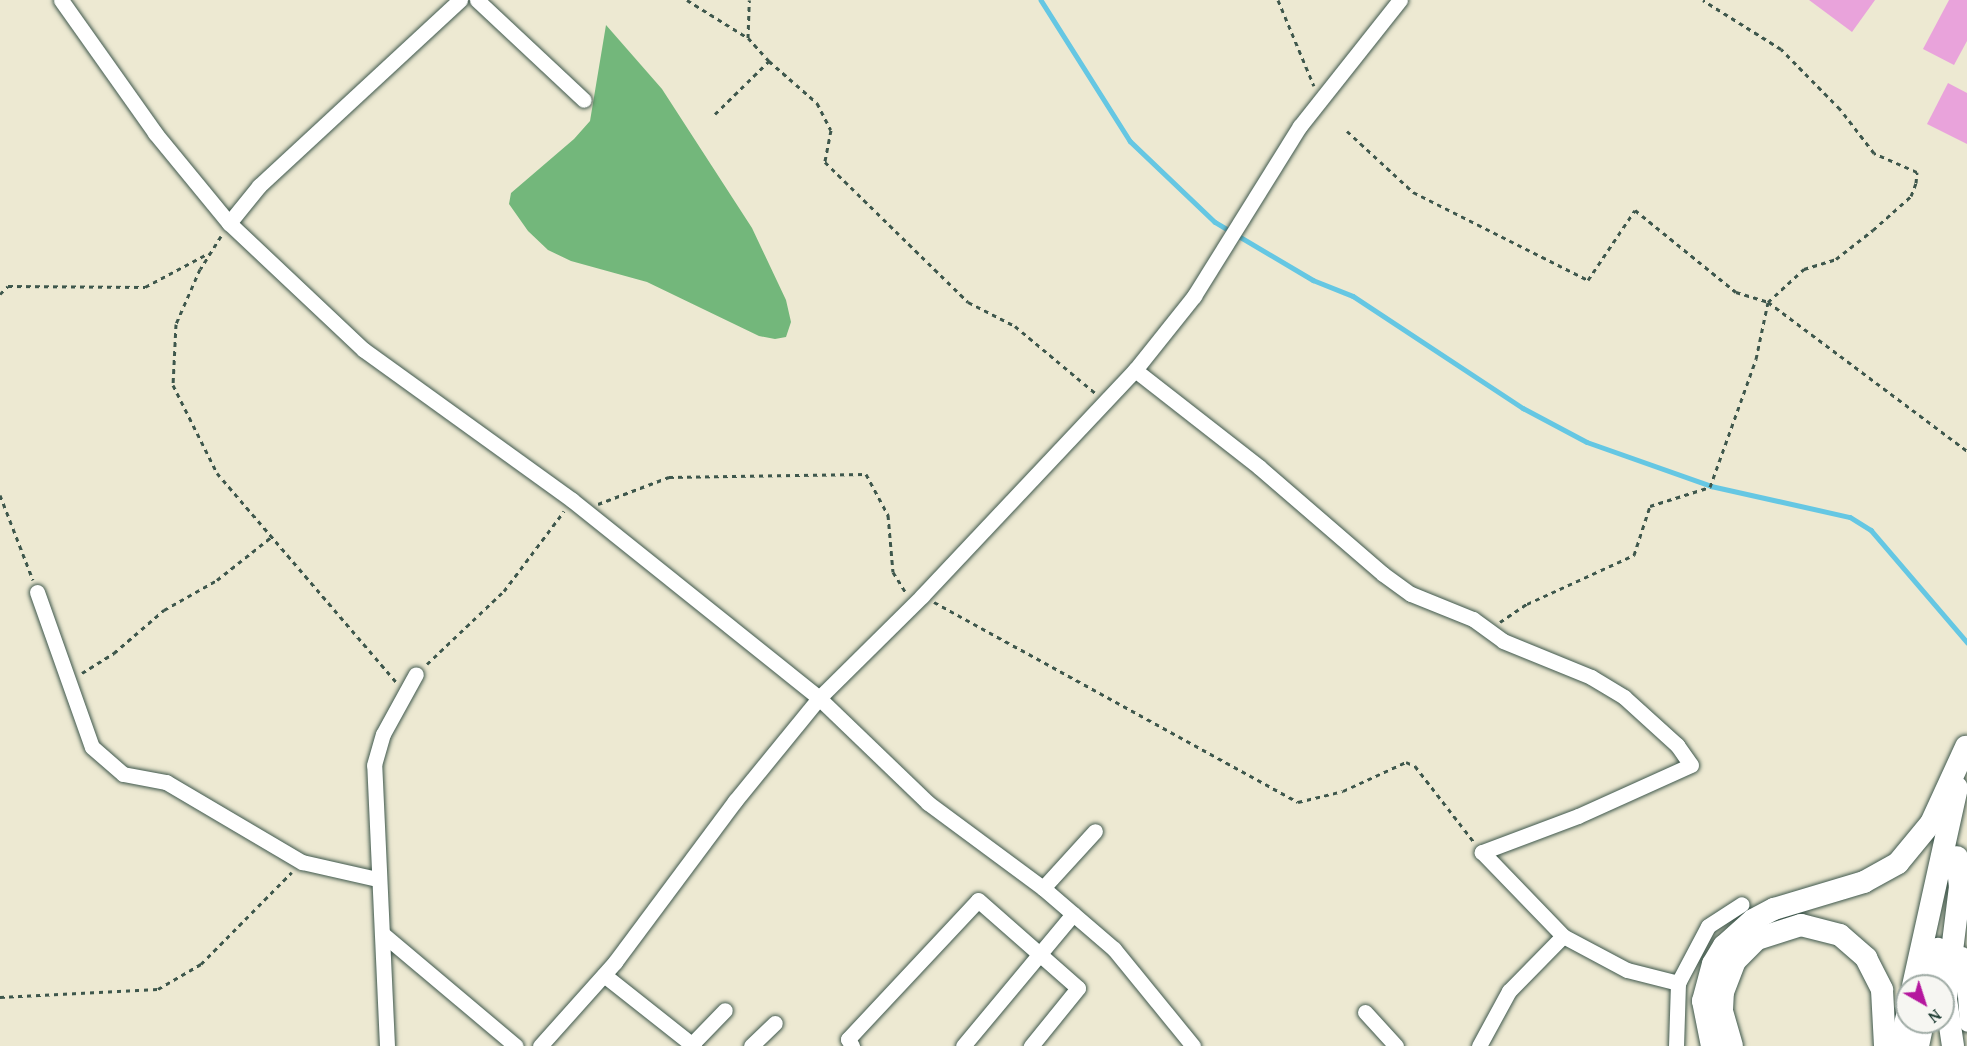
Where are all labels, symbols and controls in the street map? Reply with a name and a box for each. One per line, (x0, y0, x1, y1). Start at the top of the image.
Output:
north arrow (1895, 974, 1955, 1034)
text: N (1923, 1004, 1947, 1029)

